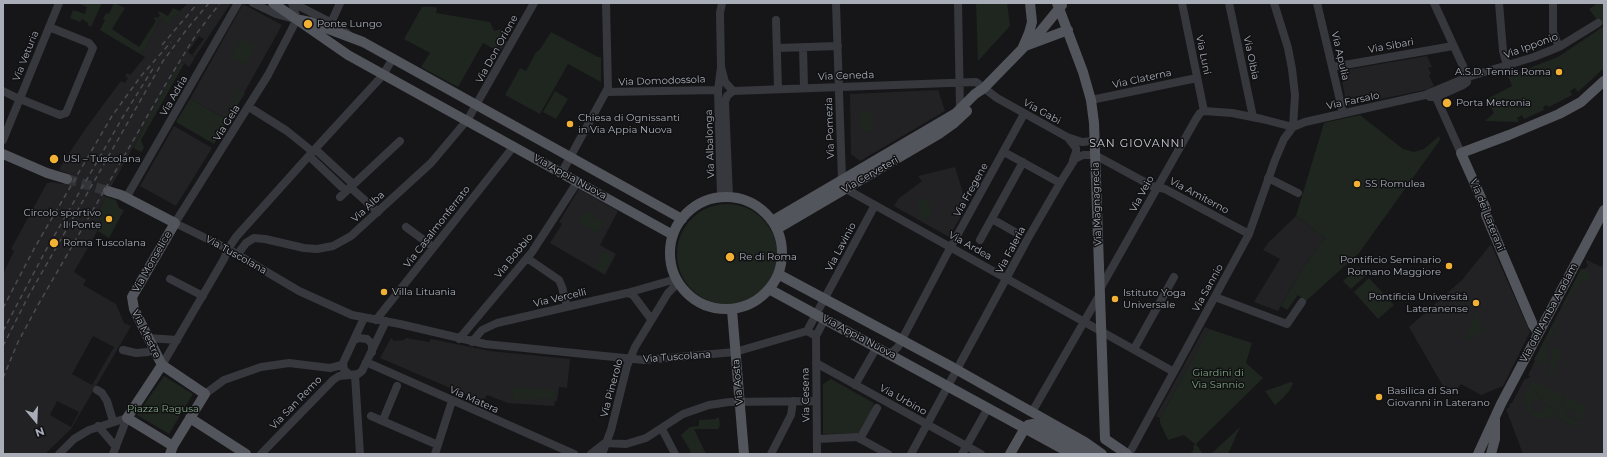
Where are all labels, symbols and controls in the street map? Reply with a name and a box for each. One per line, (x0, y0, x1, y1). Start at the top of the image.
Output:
street label: Via Don Orione (473, 13, 521, 85)
marker: Ponte Lungo (302, 18, 314, 30)
place label: Ponte Lungo (317, 18, 382, 30)
street label: Via Veturia (10, 29, 42, 83)
street label: Via Apulia (1329, 30, 1351, 82)
street label: Via Ipponio (1502, 31, 1560, 61)
street label: Via Luni (1193, 34, 1213, 76)
street label: Via Olbia (1241, 35, 1261, 81)
street label: Via Sibari (1367, 36, 1415, 56)
place label: A.S.D. Tennis Roma (1455, 66, 1551, 78)
street label: Via Claterna (1111, 67, 1173, 91)
marker: A.S.D. Tennis Roma (1554, 67, 1564, 77)
street label: Via Ceneda (818, 69, 874, 83)
street label: Via Domodossola (618, 73, 706, 89)
street label: Via Adria (158, 74, 190, 118)
street label: Via Farsalo (1325, 90, 1381, 112)
street label: Via Pomezia (823, 97, 837, 159)
street label: Via Gabi (1021, 97, 1063, 127)
marker: Porta Metronia (1441, 97, 1453, 109)
place label: Porta Metronia (1456, 97, 1531, 109)
street label: Via Gela (211, 103, 243, 143)
street label: Via Albalonga (703, 109, 717, 179)
place label: Chiesa di Ognissanti in Via Appia Nuova (578, 112, 680, 136)
marker: Chiesa di Ognissanti in Via Appia Nuova (565, 119, 575, 129)
district label: SAN GIOVANNI (1089, 137, 1185, 151)
street label: Via Appia Nuova (531, 152, 609, 202)
marker: USI – Tuscolana (48, 153, 60, 165)
place label: USI – Tuscolana (63, 153, 141, 165)
street label: Via Cerveteri (840, 154, 900, 196)
street label: Via Fregene (951, 161, 991, 219)
street label: Via Magnagrecia (1090, 162, 1104, 246)
street label: Via Veio (1127, 174, 1157, 214)
street label: Via Amiterno (1167, 175, 1231, 217)
street label: Via dei Laterani (1467, 177, 1507, 253)
place label: SS Romulea (1365, 178, 1425, 190)
marker: SS Romulea (1352, 179, 1362, 189)
street label: Via Casalmonferrato (401, 184, 473, 270)
street label: Via Alba (349, 189, 387, 225)
place label: Circolo sportivo Il Ponte (24, 207, 101, 230)
marker: Circolo sportivo Il Ponte (104, 214, 114, 224)
street label: Via Lavinio (823, 221, 859, 273)
street label: Via Faleria (994, 225, 1028, 275)
street label: Via Monselice (130, 229, 174, 295)
street label: Via Ardea (946, 229, 994, 263)
street label: Via Bobbio (492, 231, 536, 281)
street label: Via Tuscolana (203, 233, 269, 277)
marker: Roma Tuscolana (48, 237, 60, 249)
place label: Roma Tuscolana (63, 237, 146, 249)
marker: Re di Roma (724, 251, 736, 263)
place label: Re di Roma (739, 251, 797, 263)
place label: Pontificio Seminario Romano Maggiore (1340, 254, 1441, 278)
marker: Pontificio Seminario Romano Maggiore (1444, 261, 1454, 271)
street label: Via dell'Amba Aradam (1518, 261, 1580, 365)
street label: Via Sannio (1190, 262, 1226, 314)
place label: Villa Lituania (392, 286, 456, 298)
street label: Via Vercelli (532, 286, 588, 310)
marker: Villa Lituania (379, 287, 389, 297)
place label: Istituto Yoga Universale (1123, 287, 1186, 310)
place label: Pontificia Università Lateranense (1368, 291, 1468, 314)
marker: Istituto Yoga Universale (1110, 294, 1120, 304)
marker: Pontificia Università Lateranense (1471, 298, 1481, 308)
street label: Via Mestre (129, 308, 163, 360)
street label: Via Appia Nuova (820, 312, 898, 362)
street label: Via Tuscolana (643, 349, 711, 365)
street label: Via Pinerolo (598, 358, 626, 418)
street label: Via Aosta (730, 359, 746, 405)
park label: Giardini di Via Sannio (1192, 367, 1244, 390)
street label: Via Cesena (800, 368, 812, 422)
street label: Via San Remo (268, 374, 324, 432)
street label: Via Urbino (877, 382, 929, 418)
street label: Via Matera (447, 384, 501, 416)
place label: Basilica di San Giovanni in Laterano (1387, 385, 1490, 408)
marker: Basilica di San Giovanni in Laterano (1374, 392, 1384, 402)
north arrow (16, 401, 56, 441)
park label: Piazza Ragusa (127, 403, 199, 415)
text: N (33, 424, 46, 440)

